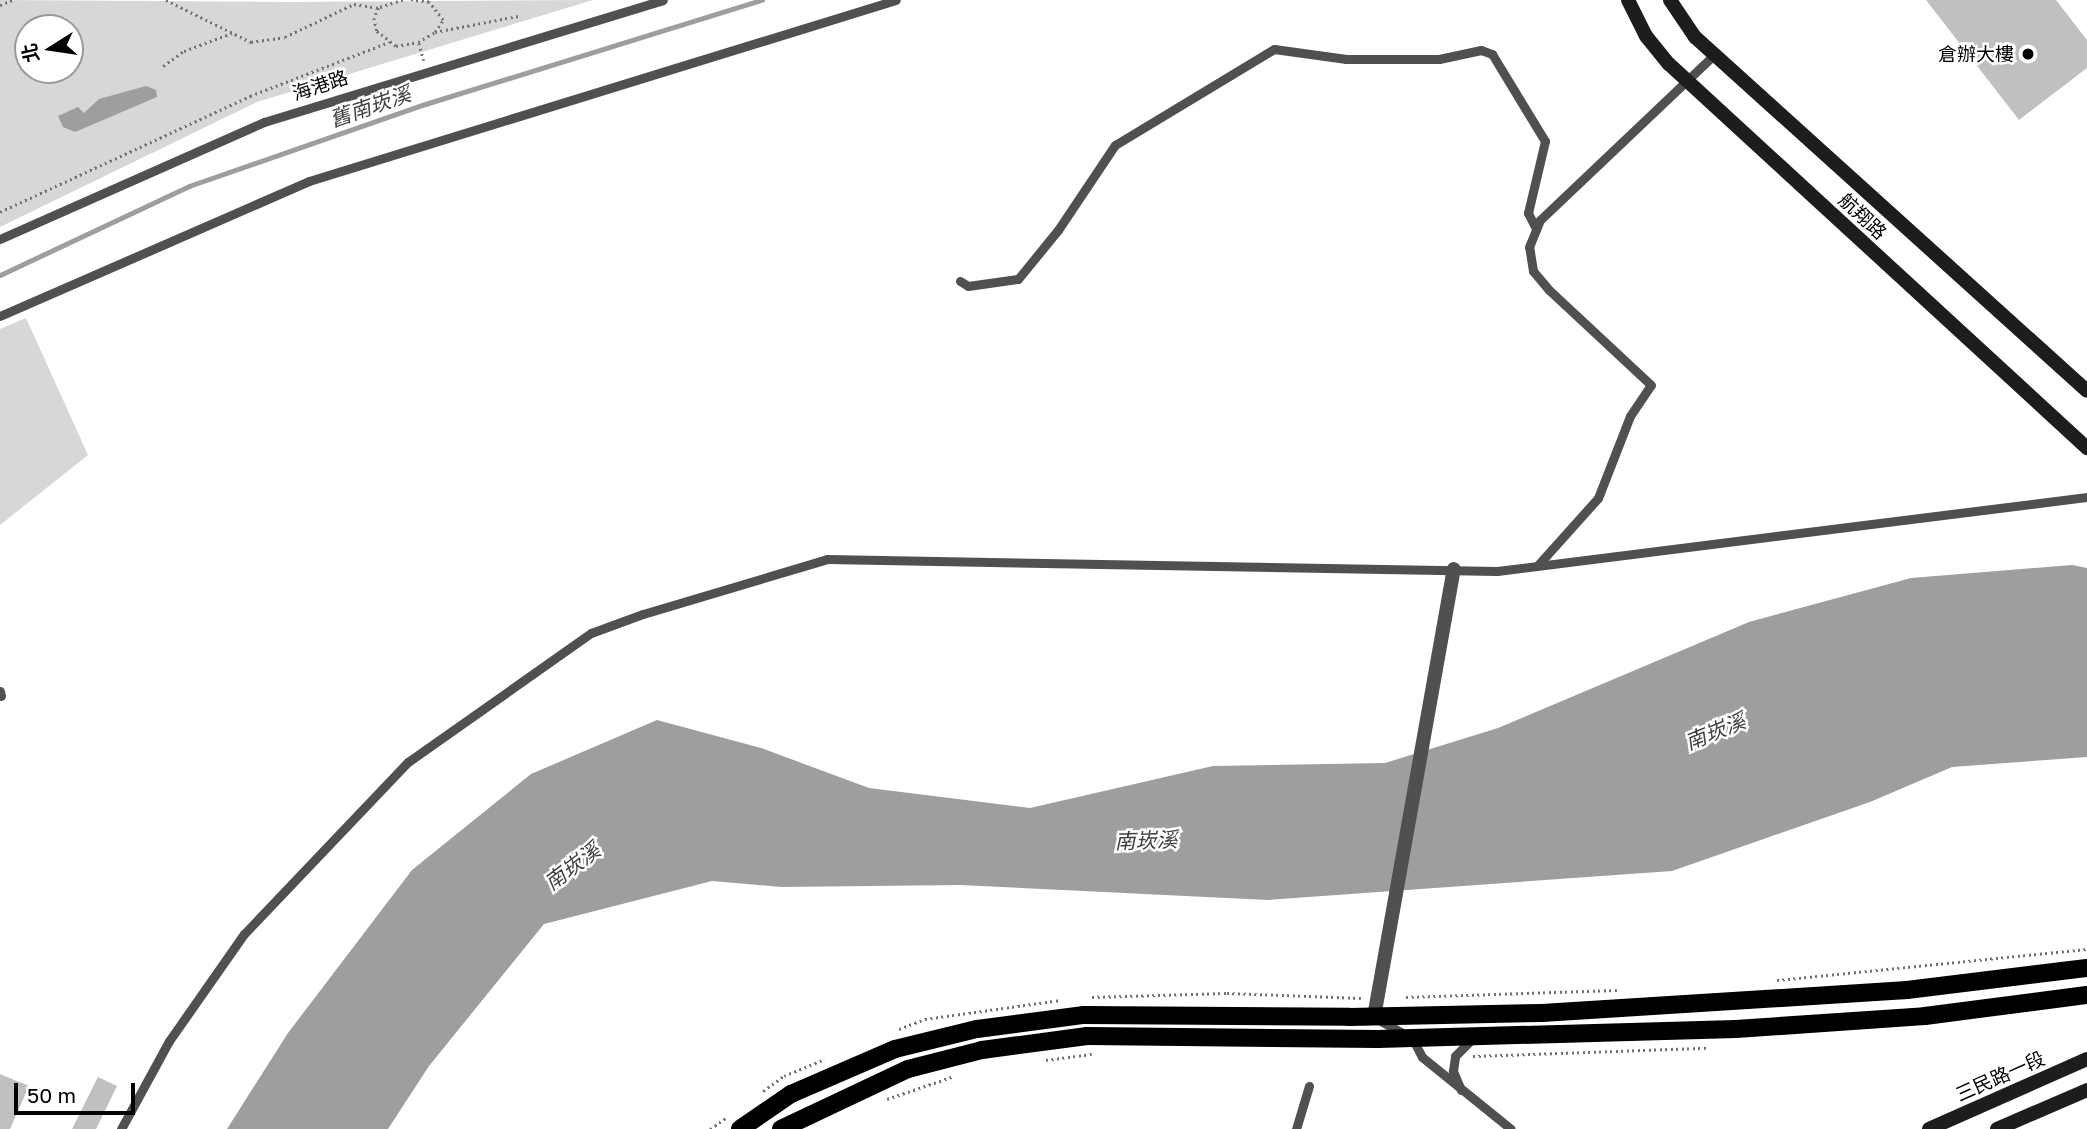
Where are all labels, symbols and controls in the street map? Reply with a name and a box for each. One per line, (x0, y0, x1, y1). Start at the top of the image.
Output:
north arrow (14, 14, 84, 84)
text: 北 (17, 41, 43, 65)
place label: 倉辦大樓 (1938, 43, 2014, 65)
marker: 倉辦大樓 (2020, 46, 2036, 62)
street label: 海港路 (289, 65, 351, 105)
water label: 舊南崁溪 (326, 80, 414, 132)
street label: 航翔路 (1834, 188, 1892, 244)
water label: 南崁溪 (1681, 708, 1749, 754)
water label: 南崁溪 (1114, 826, 1178, 854)
water label: 南崁溪 (539, 837, 605, 895)
street label: 三民路一段 (1952, 1046, 2048, 1106)
scale bar (18, 1070, 138, 1114)
text: 50 m (27, 1082, 76, 1108)

